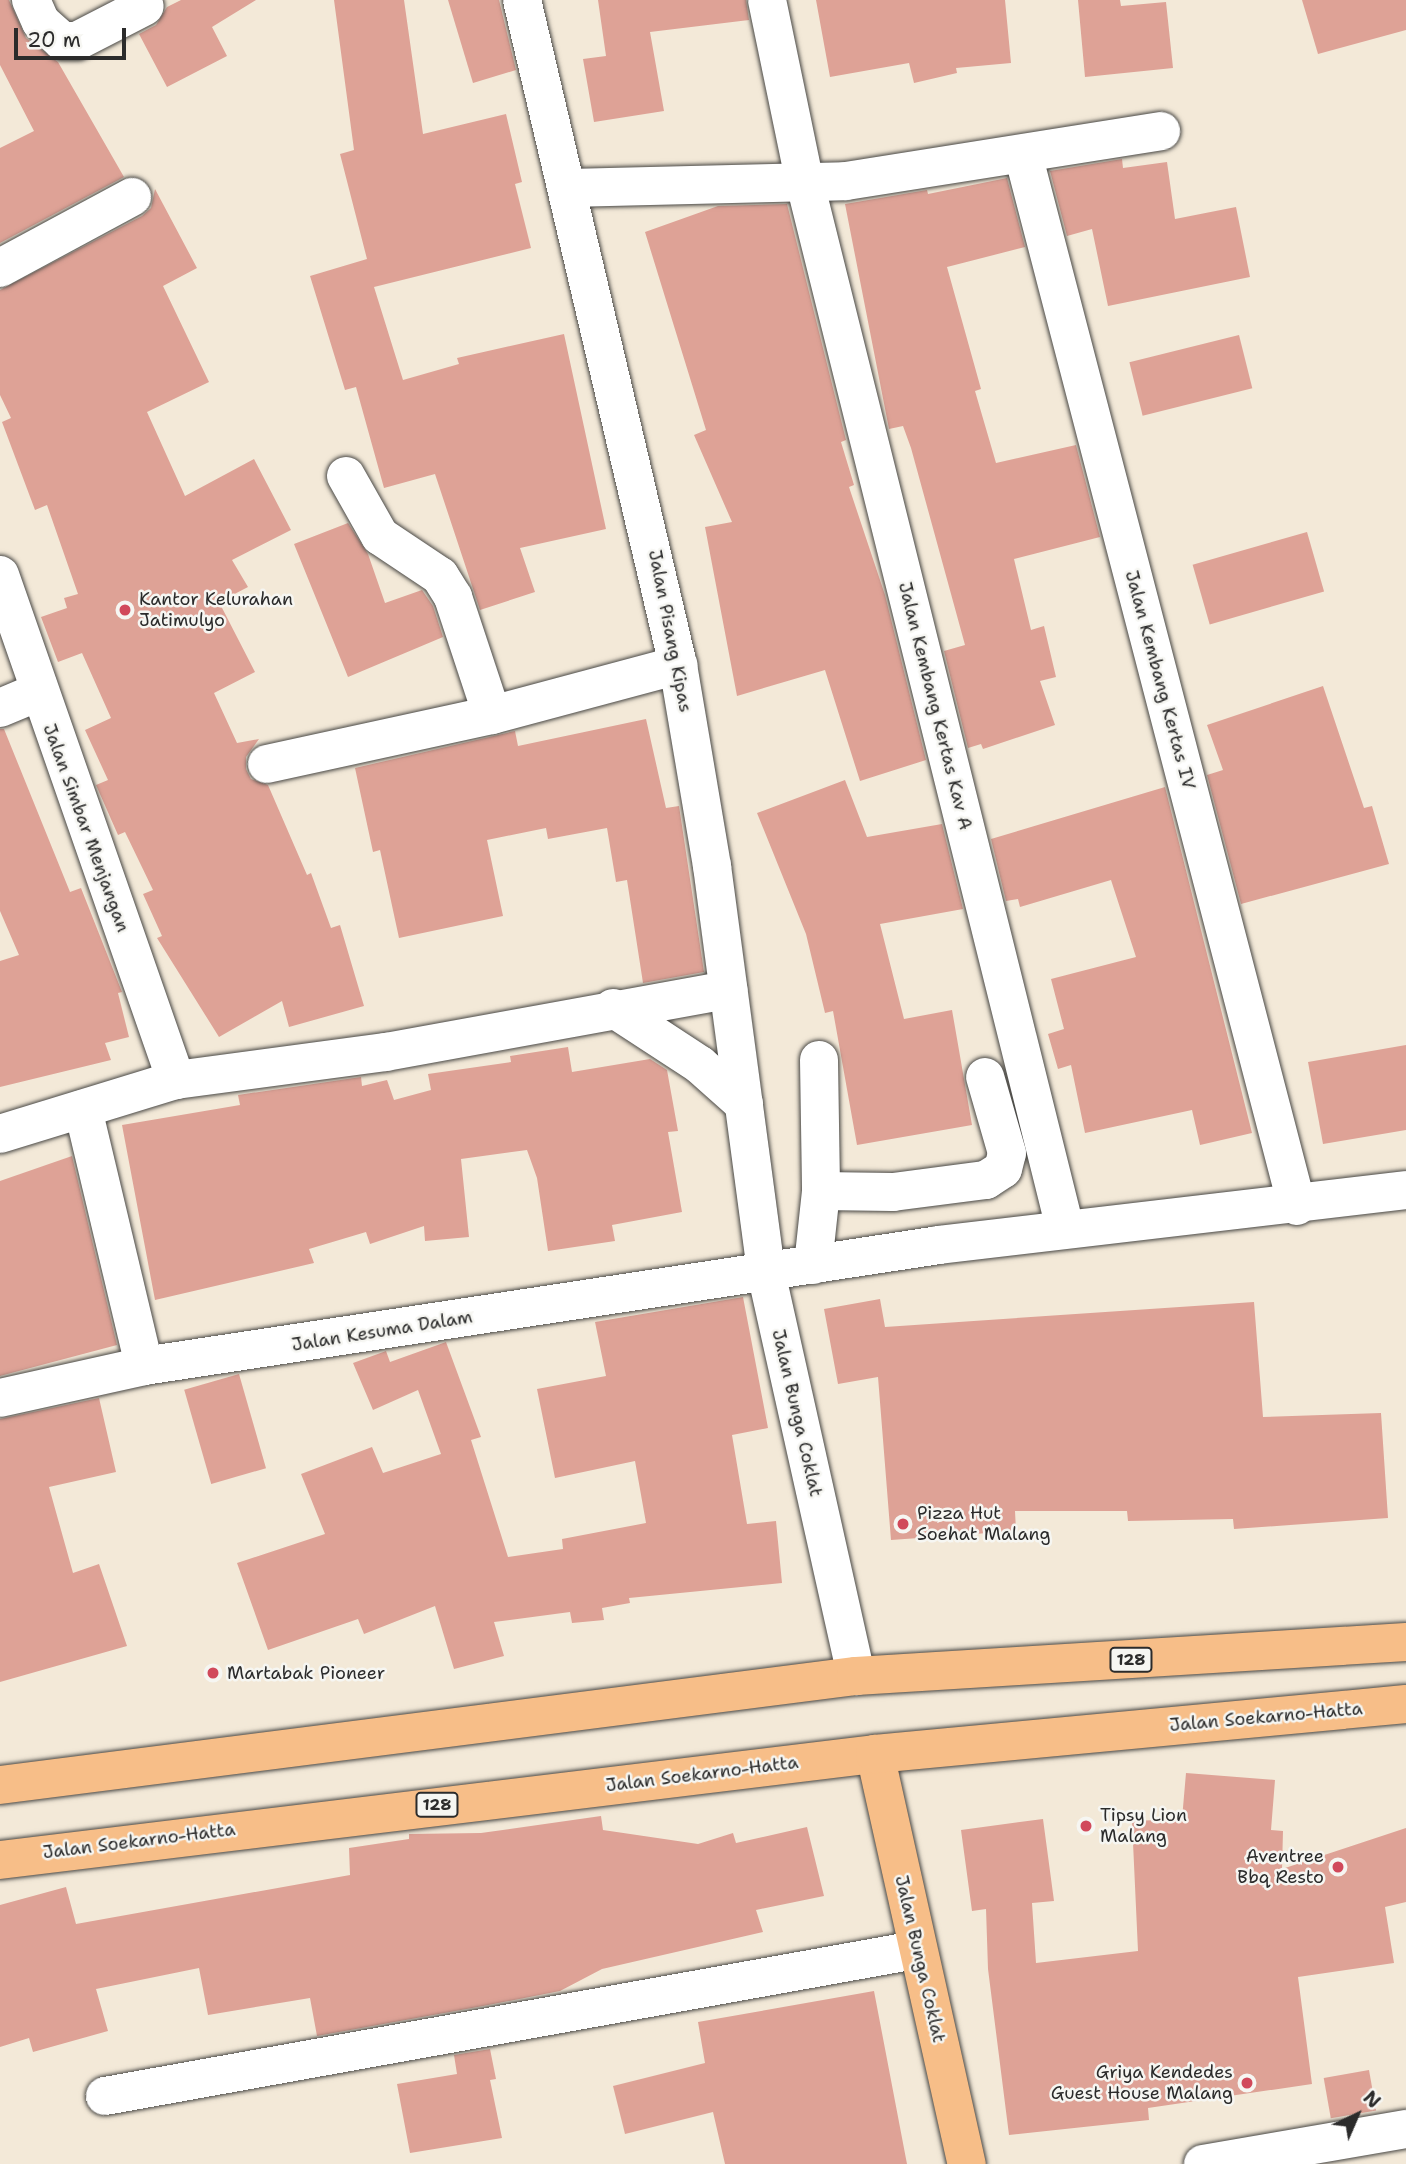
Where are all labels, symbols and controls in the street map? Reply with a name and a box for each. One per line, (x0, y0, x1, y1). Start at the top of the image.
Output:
scale bar (18, 14, 130, 58)
text: 20 m (27, 26, 81, 54)
street label: Jalan Pisang Kipas (644, 548, 696, 714)
street label: Jalan Kembang Kertas IV (1120, 568, 1200, 792)
street label: Jalan Kembang Kertas Kav A (894, 580, 976, 832)
place label: Kantor Kelurahan Jatimulyo (139, 589, 293, 632)
marker: Kantor Kelurahan Jatimulyo (117, 602, 133, 618)
street label: Jalan Simbar Menjangan (38, 721, 134, 935)
street label: Jalan Kesuma Dalam (290, 1306, 474, 1356)
street label: Jalan Bunga Coklat (767, 1327, 827, 1499)
place label: Pizza Hut Soehat Malang (917, 1503, 1050, 1546)
marker: Pizza Hut Soehat Malang (895, 1516, 911, 1532)
road number: 128 (1108, 1648, 1154, 1672)
place label: Martabak Pioneer (227, 1662, 385, 1684)
marker: Martabak Pioneer (205, 1665, 221, 1681)
street label: Jalan Soekarno-Hatta (1168, 1698, 1364, 1736)
street label: Jalan Soekarno-Hatta (604, 1751, 800, 1797)
road number: 128 (414, 1792, 460, 1817)
place label: Tipsy Lion Malang (1100, 1805, 1187, 1848)
street label: Jalan Soekarno-Hatta (41, 1818, 237, 1864)
marker: Tipsy Lion Malang (1078, 1818, 1094, 1834)
place label: Aventree Bbq Resto (1237, 1846, 1324, 1888)
marker: Aventree Bbq Resto (1330, 1859, 1346, 1875)
street label: Jalan Bunga Coklat (890, 1873, 950, 2045)
place label: Griya Kendedes Guest House Malang (1051, 2062, 1233, 2104)
marker: Griya Kendedes Guest House Malang (1239, 2075, 1255, 2091)
north arrow (1322, 2080, 1392, 2150)
text: N (1358, 2085, 1386, 2114)

